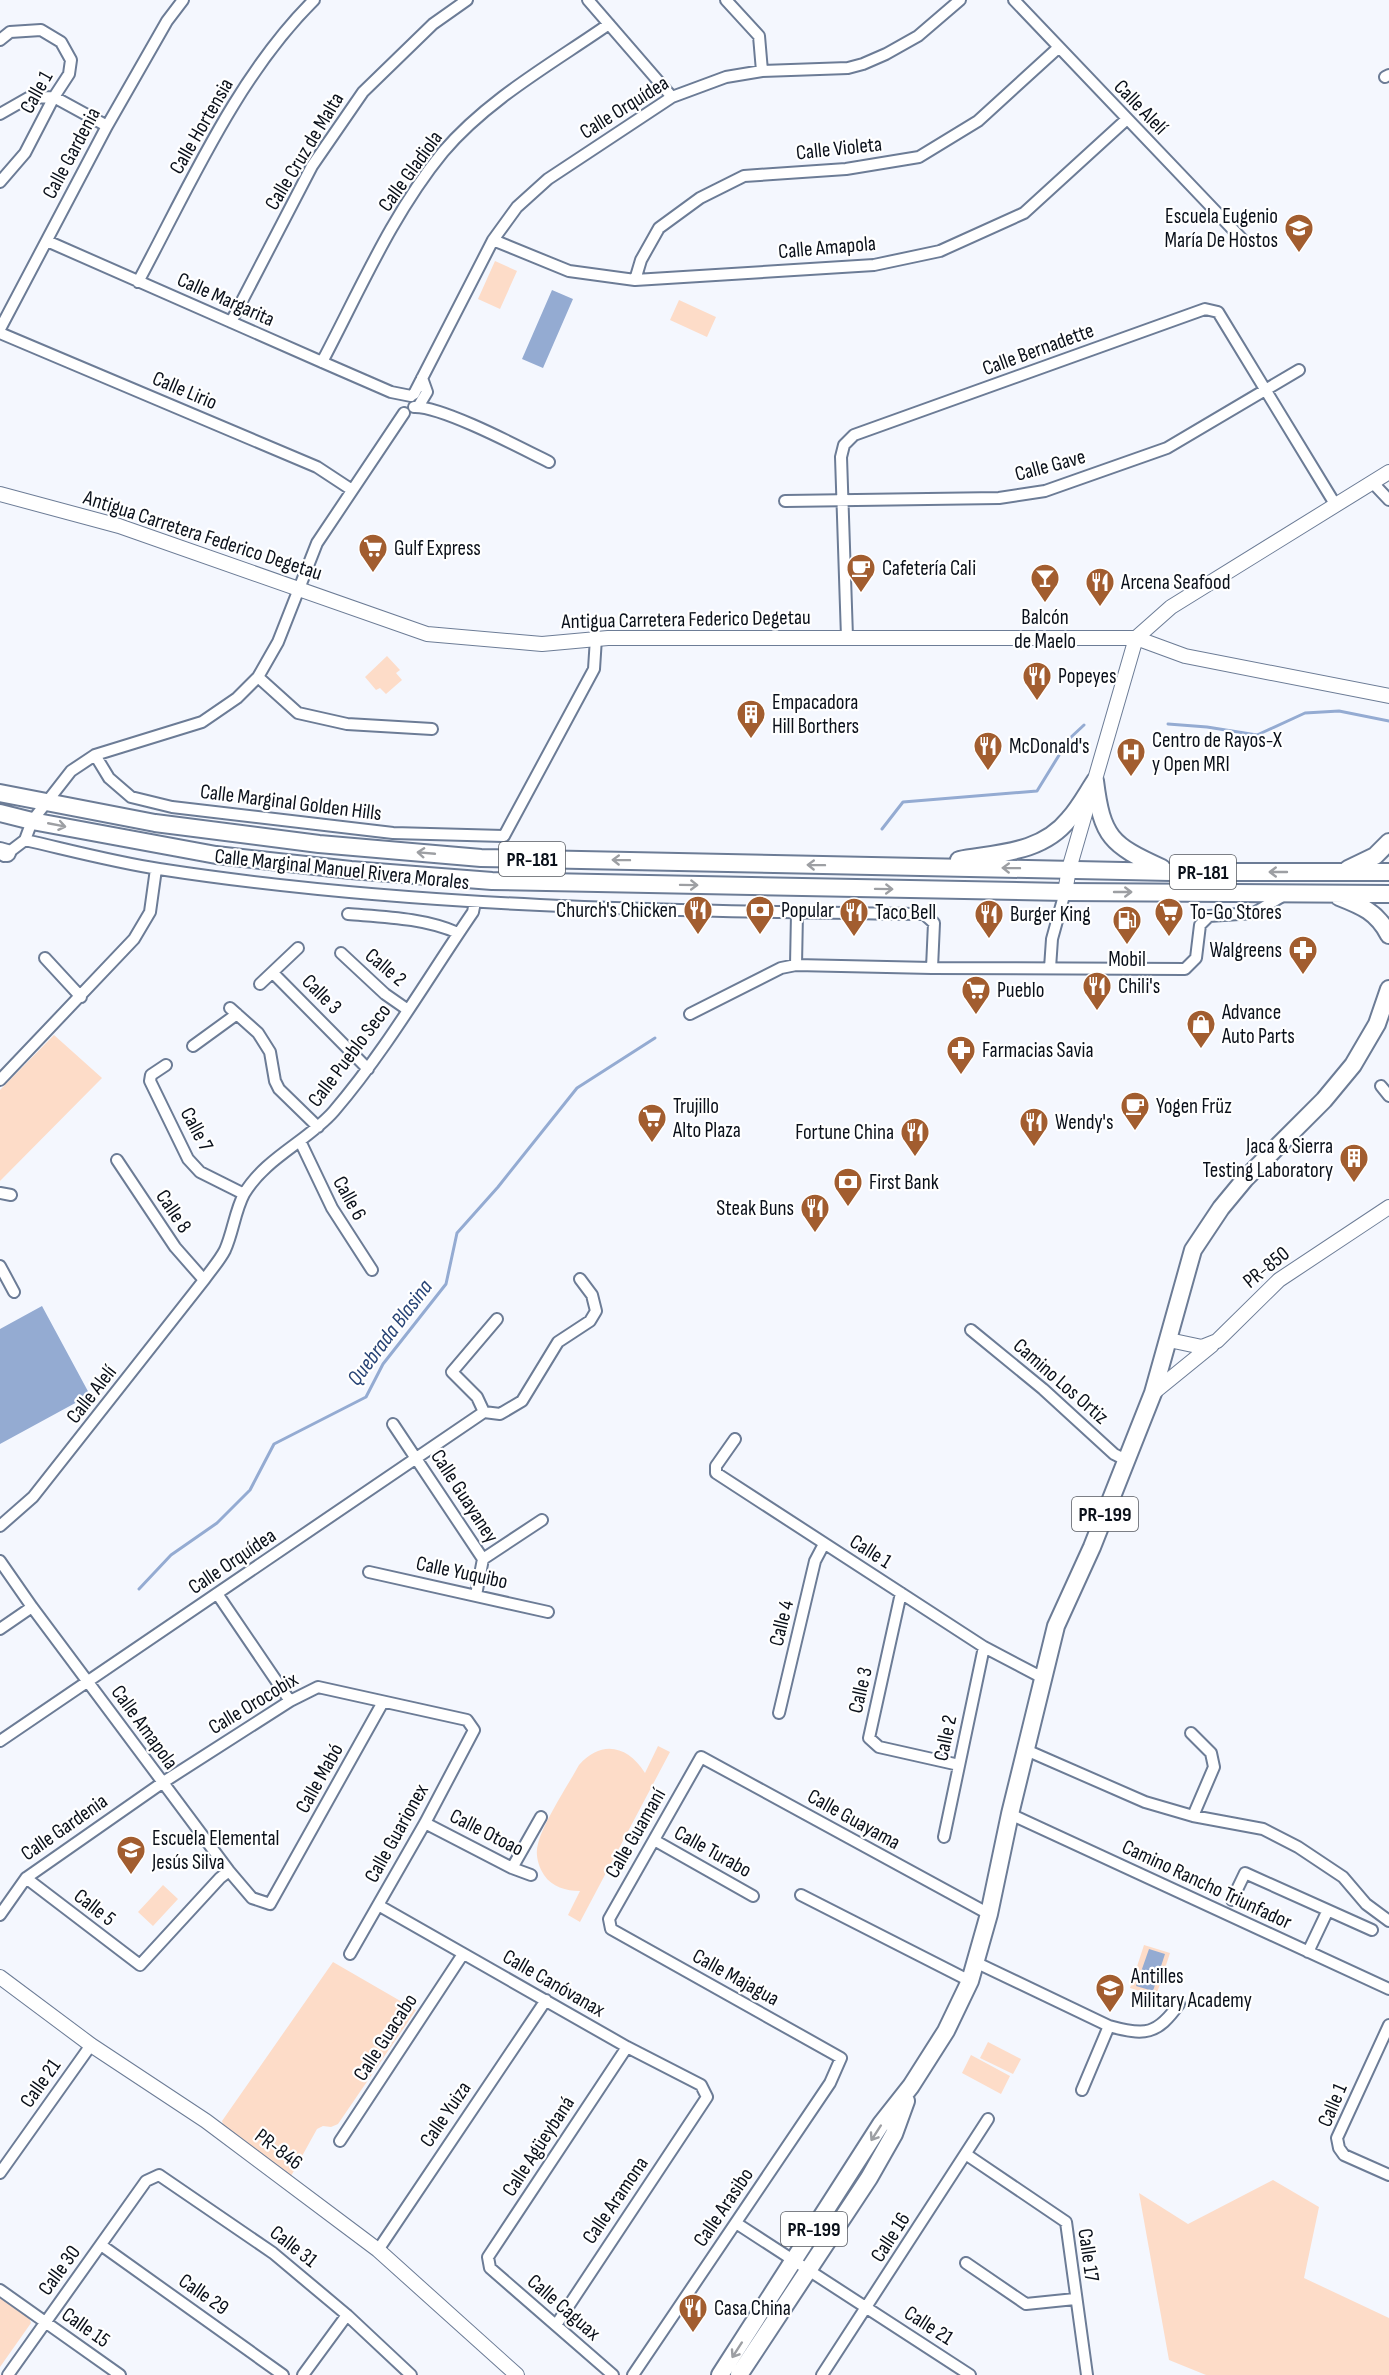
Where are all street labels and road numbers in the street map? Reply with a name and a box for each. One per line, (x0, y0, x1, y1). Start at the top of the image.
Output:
street label: Calle 1 (15, 66, 59, 118)
street label: Calle Orquídea (575, 70, 673, 145)
street label: Calle Hortensia (164, 74, 239, 179)
street label: Calle Alelí (1108, 75, 1173, 140)
street label: Calle Cruz de Malta (260, 88, 349, 215)
street label: Calle Gardenia (37, 103, 106, 203)
street label: Calle Gladiola (373, 126, 448, 216)
street label: Calle Violeta (795, 132, 883, 165)
street label: Calle Amapola (777, 231, 877, 264)
street label: Calle Margarita (173, 267, 278, 332)
street label: Calle Bernadette (979, 318, 1097, 381)
street label: Calle Lirio (149, 366, 221, 415)
street label: Calle Gave (1012, 444, 1088, 487)
street label: Antigua Carretera Federico Degetau (79, 485, 325, 586)
street label: Antigua Carretera Federico Degetau (560, 605, 811, 634)
street label: Calle Marginal Golden Hills (199, 779, 383, 826)
road number: PR-181 (499, 842, 565, 876)
street label: Calle Marginal Manuel Rivera Morales (213, 844, 471, 895)
road number: PR-181 (1170, 855, 1236, 889)
street label: Calle 2 (360, 943, 411, 992)
street label: Calle 3 (296, 969, 347, 1020)
street label: Calle Pueblo Seco (302, 999, 396, 1112)
street label: Calle 7 (175, 1103, 219, 1156)
street label: Calle 6 (327, 1172, 372, 1225)
street label: Calle 8 (150, 1185, 197, 1238)
street label: PR-850 (1238, 1241, 1295, 1294)
street label: Camino Los Ortiz (1008, 1333, 1114, 1430)
street label: Calle Alelí (61, 1360, 122, 1428)
street label: Calle Guayaney (425, 1445, 504, 1548)
road number: PR-199 (1072, 1497, 1138, 1531)
street label: Calle Orquídea (184, 1523, 281, 1600)
street label: Calle 1 (845, 1529, 897, 1574)
street label: Calle Yuquibo (414, 1551, 510, 1594)
street label: Calle 4 (764, 1597, 799, 1649)
street label: Calle 3 (843, 1665, 878, 1715)
street label: Calle Orocobix (204, 1667, 303, 1740)
street label: Calle Amapola (106, 1680, 183, 1774)
street label: Calle 2 (928, 1713, 963, 1763)
street label: Calle Mabó (290, 1739, 349, 1817)
street label: Calle Guarionex (359, 1780, 434, 1887)
street label: Calle Guamaní (600, 1784, 671, 1883)
street label: Calle Guayama (803, 1784, 905, 1855)
street label: Calle Gardenia (16, 1789, 112, 1866)
street label: Calle Otoao (446, 1803, 528, 1862)
street label: Calle Turabo (670, 1820, 756, 1883)
street label: Camino Rancho Triunfador (1118, 1834, 1296, 1935)
street label: Calle 5 (69, 1883, 120, 1931)
street label: Calle Majagua (688, 1943, 783, 2011)
street label: Calle Canóvanax (498, 1944, 609, 2023)
street label: Calle Guacabo (348, 1989, 423, 2085)
street label: Calle 21 (15, 2054, 66, 2112)
street label: Calle Yuiza (414, 2077, 476, 2152)
street label: Calle 1 (1312, 2079, 1353, 2131)
street label: Calle Agüeybaná (497, 2092, 580, 2201)
street label: PR-846 (250, 2123, 308, 2175)
street label: Calle Aramona (577, 2152, 654, 2249)
street label: Calle Arasibo (688, 2163, 759, 2251)
street label: Calle 16 (865, 2208, 916, 2267)
road number: PR-199 (781, 2212, 847, 2246)
street label: Calle 31 (265, 2220, 323, 2273)
street label: Calle 17 (1072, 2227, 1105, 2284)
street label: Calle 30 (33, 2240, 86, 2300)
street label: Calle 29 (174, 2268, 234, 2321)
street label: Calle Caguax (522, 2269, 605, 2346)
street label: Calle 21 (899, 2300, 959, 2351)
street label: Calle 15 (57, 2302, 115, 2353)

